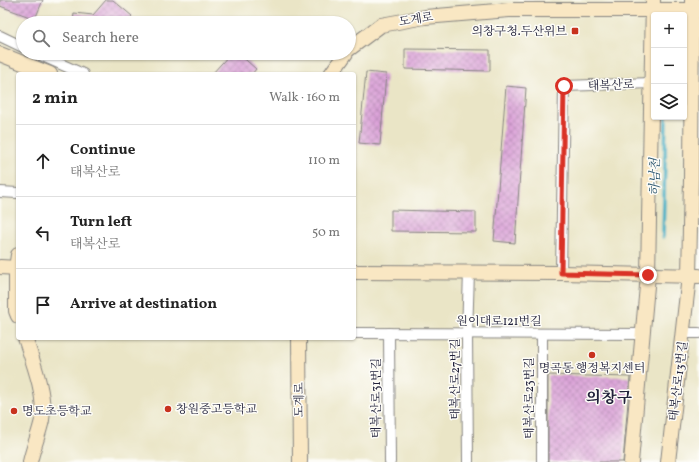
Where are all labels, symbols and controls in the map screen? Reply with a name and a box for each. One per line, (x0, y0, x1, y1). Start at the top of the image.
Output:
street label: 도계로 (398, 9, 435, 31)
map controls (651, 12, 687, 120)
button: + (651, 12, 687, 48)
search box (16, 16, 356, 60)
place label: 의창구청.두산위브 (471, 24, 567, 40)
marker: 의창구청.두산위브 (570, 26, 580, 36)
icon: search (30, 27, 52, 49)
text: Search here (62, 28, 139, 49)
button: − (651, 48, 687, 84)
route start (555, 77, 573, 95)
street label: 태복산로 (588, 77, 635, 95)
button: layers (651, 84, 687, 120)
text: 2 min (32, 87, 78, 110)
text: Walk · 160 m (269, 89, 340, 107)
text: Continue (70, 140, 135, 161)
icon: ahead (32, 150, 54, 172)
text: 110 m (308, 152, 340, 170)
water label: 하남천 (647, 157, 665, 196)
text: 태복산로 (70, 164, 120, 182)
text: Turn left (70, 212, 132, 233)
icon: left (32, 222, 54, 244)
text: 50 m (312, 224, 340, 242)
text: 태복산로 (70, 236, 120, 254)
route end (639, 266, 657, 284)
icon: arrive (32, 294, 54, 316)
text: Arrive at destination (70, 294, 217, 315)
street label: 원이대로121번길 (456, 314, 542, 330)
street label: 태복산로27번길 (448, 338, 464, 420)
street label: 태복산로13번길 (666, 340, 692, 422)
marker: 명곡동 행정복지센터 (587, 350, 597, 360)
street label: 태복산로23번길 (522, 357, 538, 439)
street label: 태복산로31번길 (369, 358, 385, 438)
place label: 명곡동 행정복지센터 (539, 361, 645, 377)
street label: 도계로 (292, 382, 308, 417)
district label: 의창구 (586, 388, 633, 410)
place label: 창원중고등학교 (176, 402, 258, 418)
place label: 명도초등학교 (22, 404, 92, 420)
marker: 창원중고등학교 (163, 404, 173, 414)
marker: 명도초등학교 (9, 406, 19, 416)

